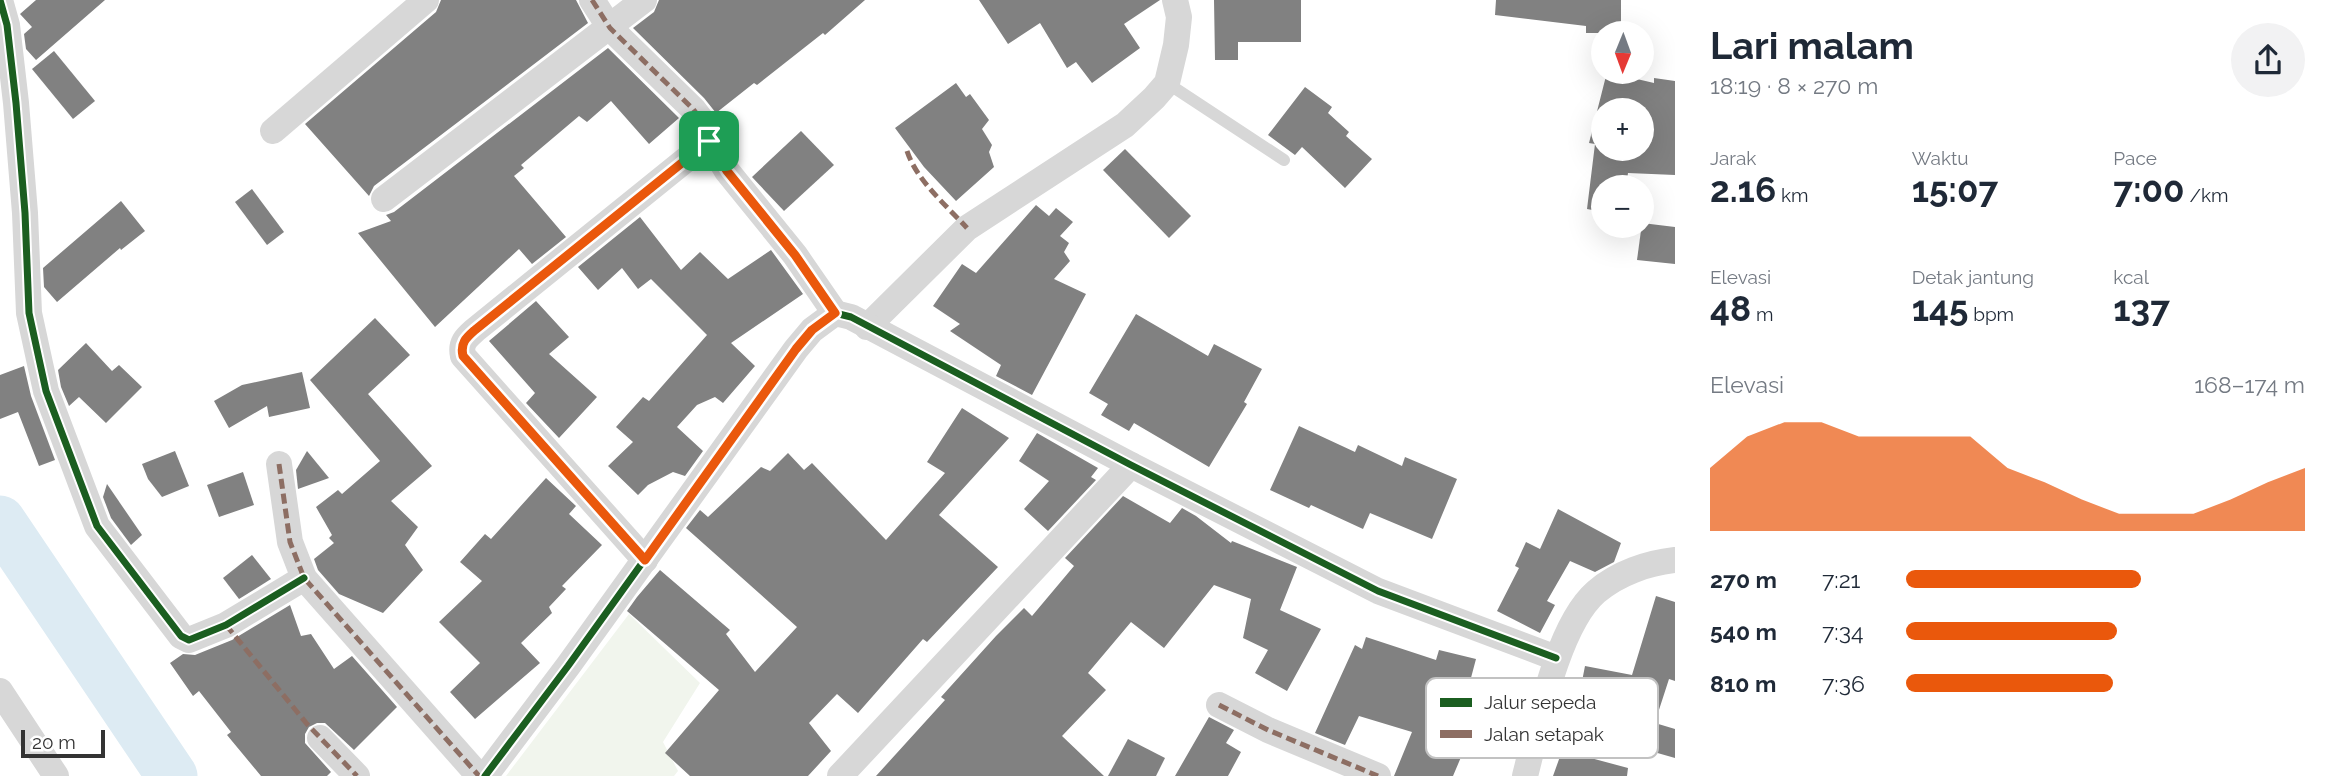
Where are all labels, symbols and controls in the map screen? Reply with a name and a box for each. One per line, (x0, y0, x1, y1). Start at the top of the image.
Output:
north arrow (1591, 21, 1654, 84)
map controls (1591, 21, 1654, 238)
text: Lari malam (1710, 23, 1914, 68)
button: share (2231, 23, 2305, 97)
text: 18:19 · 8 × 270 m (1710, 72, 1878, 99)
button: + (1591, 98, 1654, 161)
pin (679, 111, 739, 171)
icon: arrive (690, 122, 728, 160)
text: Jarak (1710, 147, 1756, 169)
text: Waktu (1912, 147, 1969, 169)
text: Pace (2113, 147, 2157, 169)
text: 2.16 (1710, 169, 1776, 210)
text: 15:07 (1912, 169, 1998, 210)
text: 7:00 (2113, 169, 2185, 210)
button: − (1591, 175, 1654, 238)
text: km (1776, 184, 1809, 206)
text: /km (2185, 184, 2228, 206)
text: Elevasi (1710, 266, 1771, 288)
text: Detak jantung (1912, 266, 2034, 288)
text: kcal (2113, 266, 2149, 288)
text: 48 (1710, 288, 1751, 329)
text: 145 (1912, 288, 1968, 329)
text: 137 (2113, 288, 2170, 329)
text: m (1751, 303, 1773, 325)
text: bpm (1968, 303, 2014, 325)
text: Elevasi (1710, 371, 1784, 398)
text: 168–174 m (2194, 371, 2305, 398)
text: 270 m (1710, 566, 1777, 593)
text: 7:21 (1822, 566, 1860, 593)
text: 540 m (1710, 618, 1777, 645)
text: 7:34 (1822, 618, 1863, 645)
text: 810 m (1710, 670, 1776, 697)
text: 7:36 (1822, 670, 1865, 697)
legend (1426, 678, 1658, 758)
text: Jalur sepeda (1484, 691, 1596, 713)
text: Jalan setapak (1484, 723, 1604, 745)
scale bar (21, 727, 105, 759)
text: 20 m (32, 731, 76, 753)

